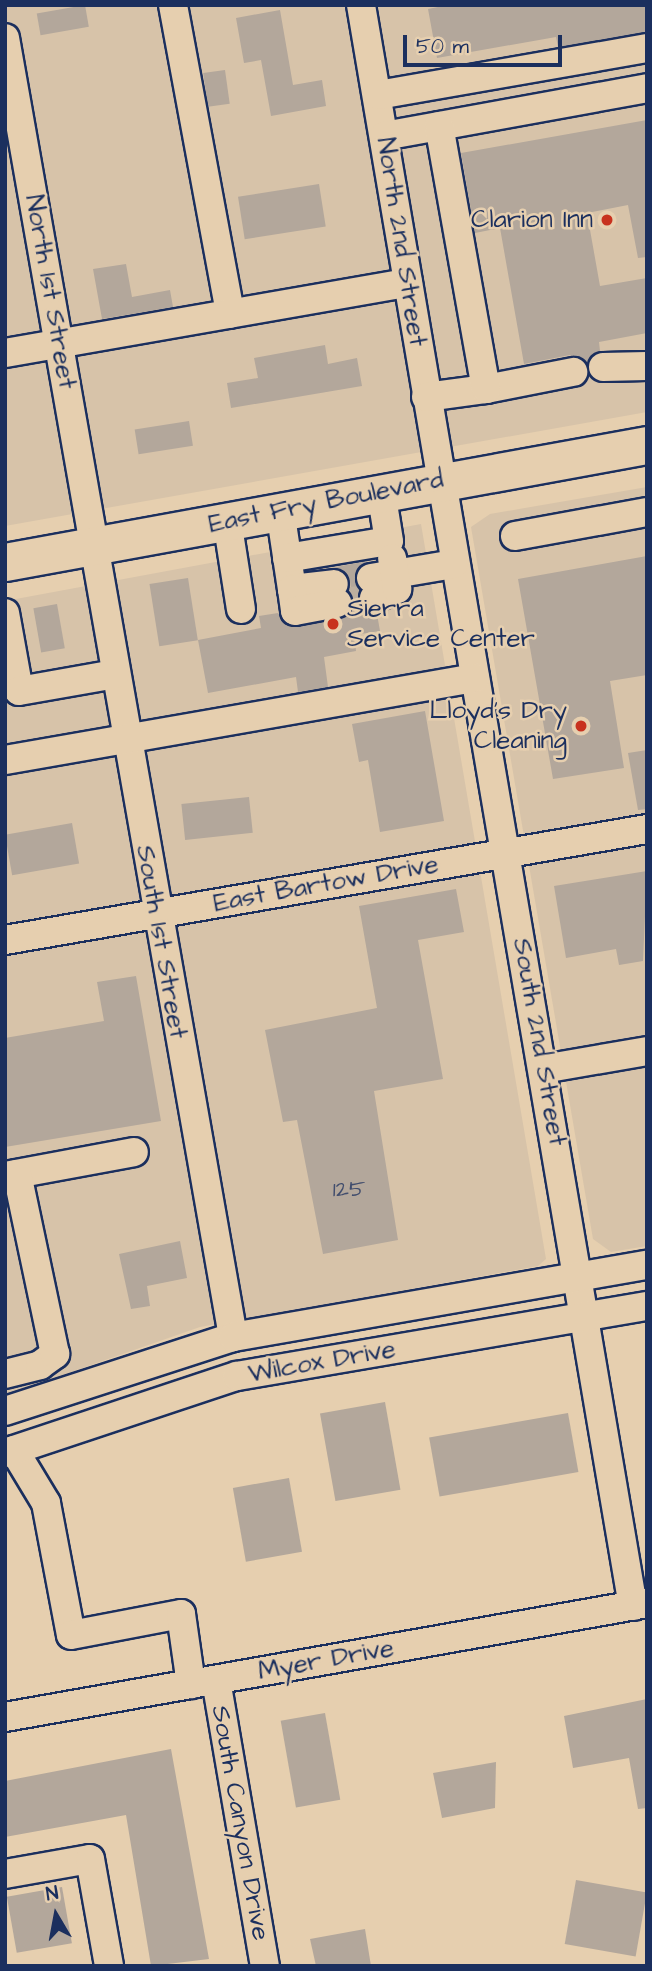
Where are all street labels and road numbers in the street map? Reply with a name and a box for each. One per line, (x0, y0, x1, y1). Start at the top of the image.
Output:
street label: North 2nd Street (369, 135, 433, 349)
street label: North 1st Street (18, 192, 82, 392)
street label: East Fry Boulevard (206, 464, 446, 540)
street label: South 1st Street (129, 843, 193, 1041)
street label: East Bartow Drive (211, 849, 441, 919)
street label: South 2nd Street (505, 936, 573, 1148)
street label: Wilcox Drive (246, 1334, 398, 1390)
street label: Myer Drive (256, 1633, 396, 1687)
street label: South Canyon Drive (204, 1703, 276, 1943)

